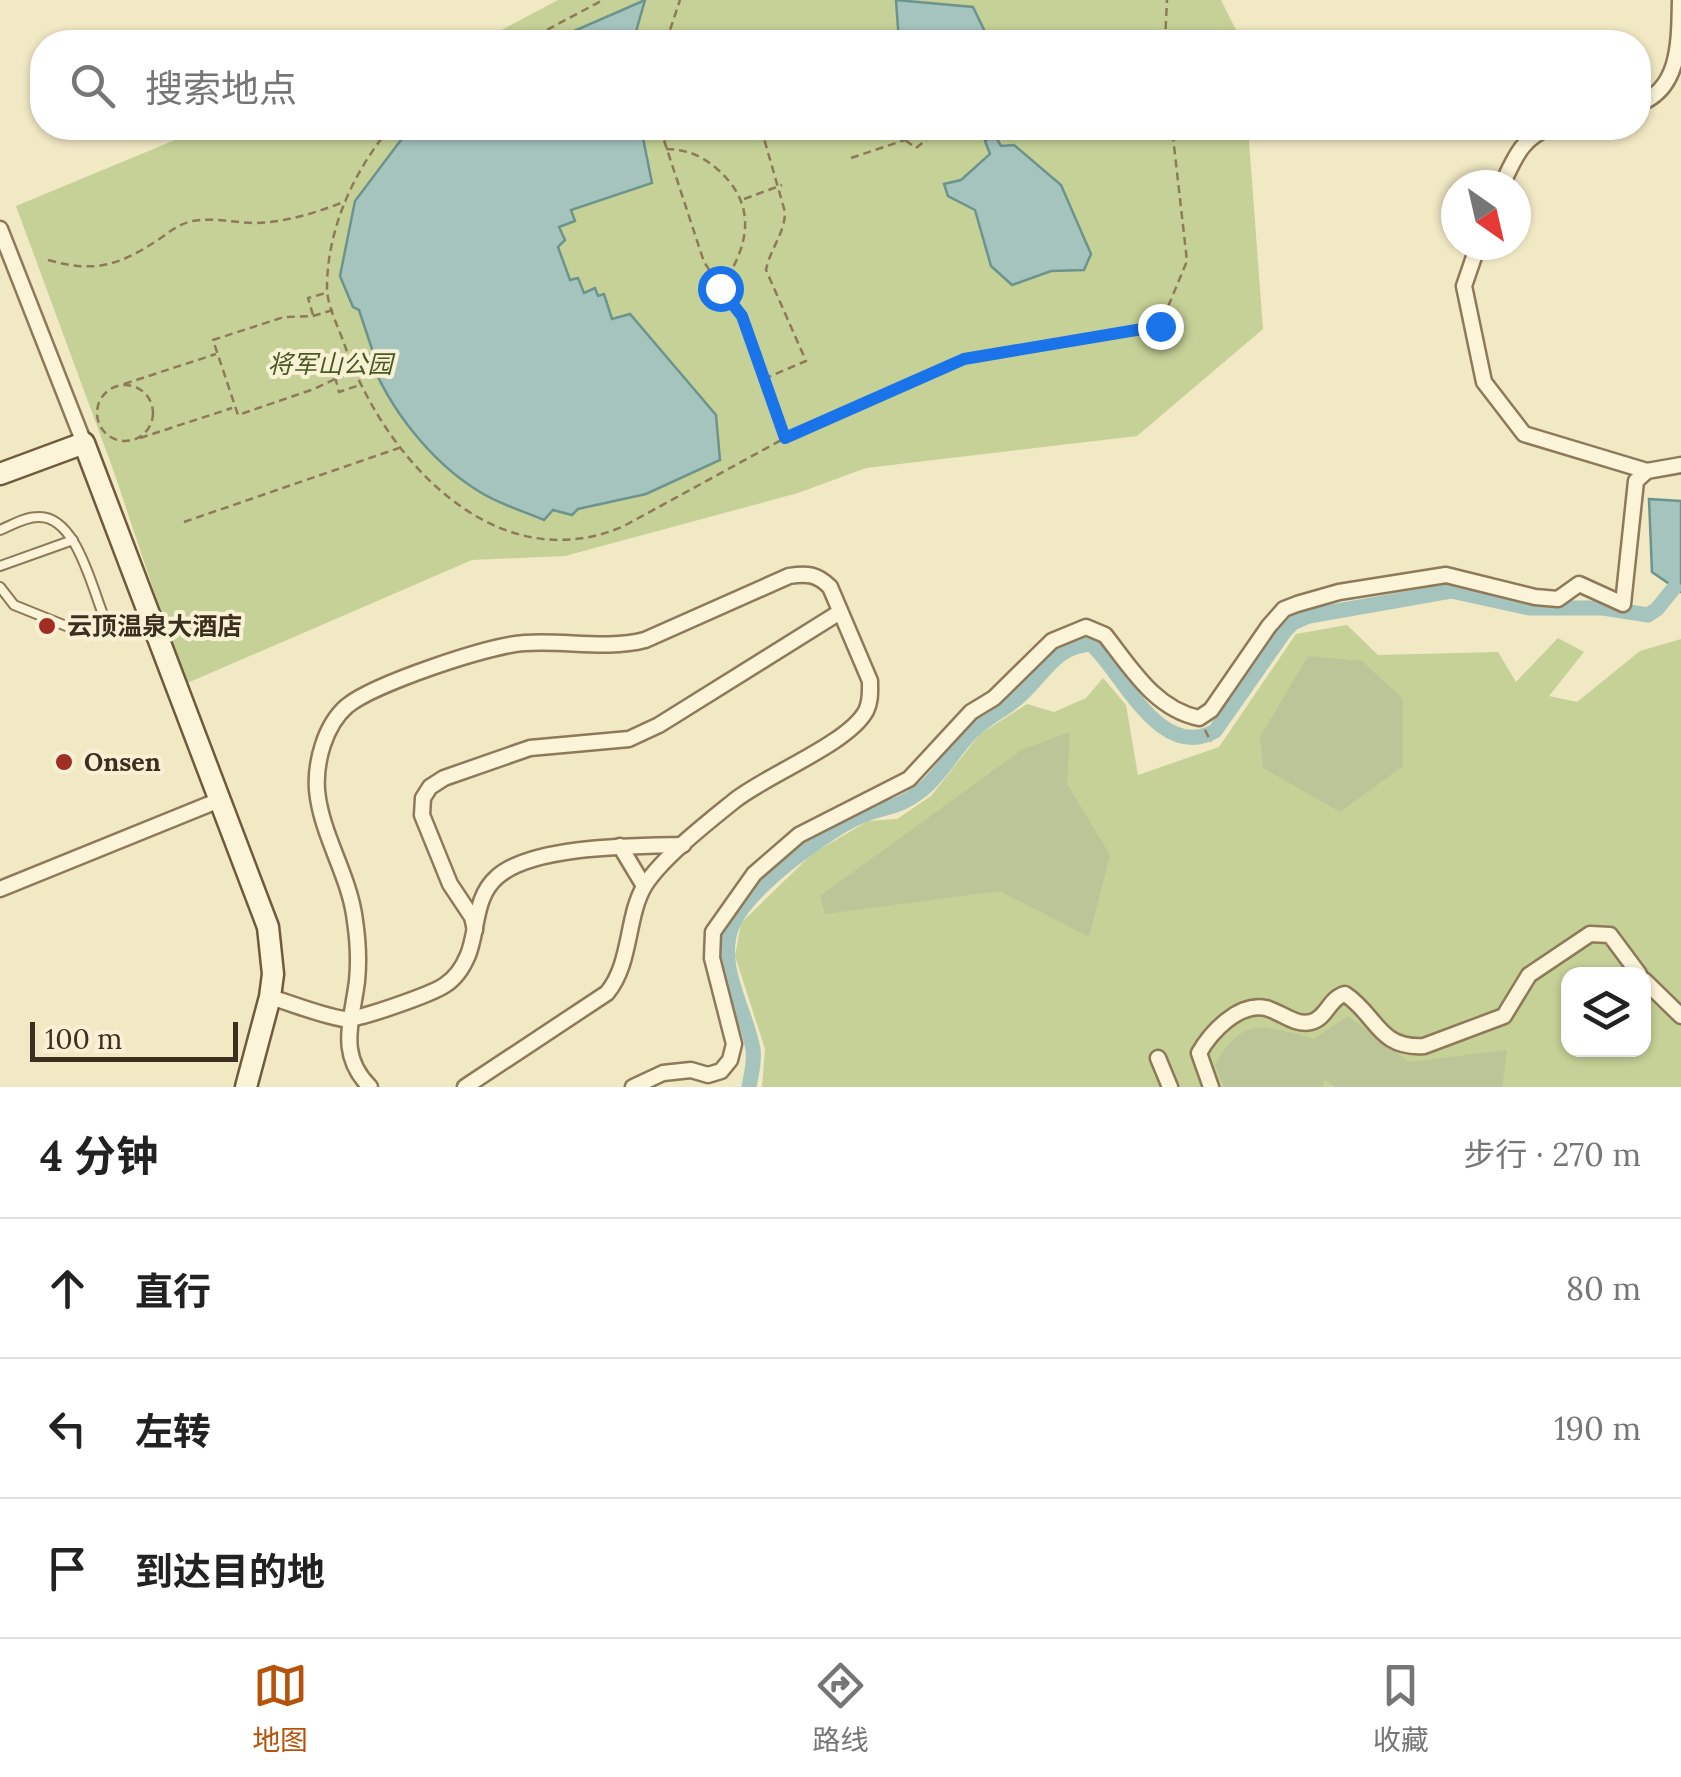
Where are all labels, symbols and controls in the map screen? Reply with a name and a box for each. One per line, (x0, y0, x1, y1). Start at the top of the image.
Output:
search box (30, 30, 1651, 140)
icon: search (65, 58, 120, 113)
text: 搜索地点 (145, 64, 297, 112)
north arrow (1441, 170, 1531, 260)
route start (698, 266, 744, 312)
route end (1138, 304, 1184, 350)
park label: 将军山公园 (267, 348, 395, 380)
place label: 云顶温泉大酒店 (67, 610, 242, 642)
marker: 云顶温泉大酒店 (36, 615, 58, 637)
place label: Onsen (84, 746, 161, 778)
marker: Onsen (53, 751, 75, 773)
map controls (1561, 967, 1651, 1057)
button: layers (1561, 967, 1651, 1057)
scale bar (30, 1017, 238, 1062)
text: 100 m (45, 1021, 122, 1057)
text: 4 分钟 (40, 1129, 158, 1183)
text: 步行 · 270 m (1463, 1134, 1641, 1175)
icon: ahead (40, 1261, 95, 1316)
text: 直行 (135, 1267, 211, 1315)
text: 80 m (1566, 1268, 1641, 1309)
icon: left (40, 1401, 95, 1456)
text: 左转 (135, 1407, 211, 1455)
text: 190 m (1554, 1408, 1641, 1449)
icon: arrive (40, 1541, 95, 1596)
text: 到达目的地 (135, 1547, 325, 1595)
tab: 地图 (252, 1658, 308, 1758)
tab: 路线 (812, 1658, 869, 1758)
tab: 收藏 (1373, 1658, 1429, 1758)

